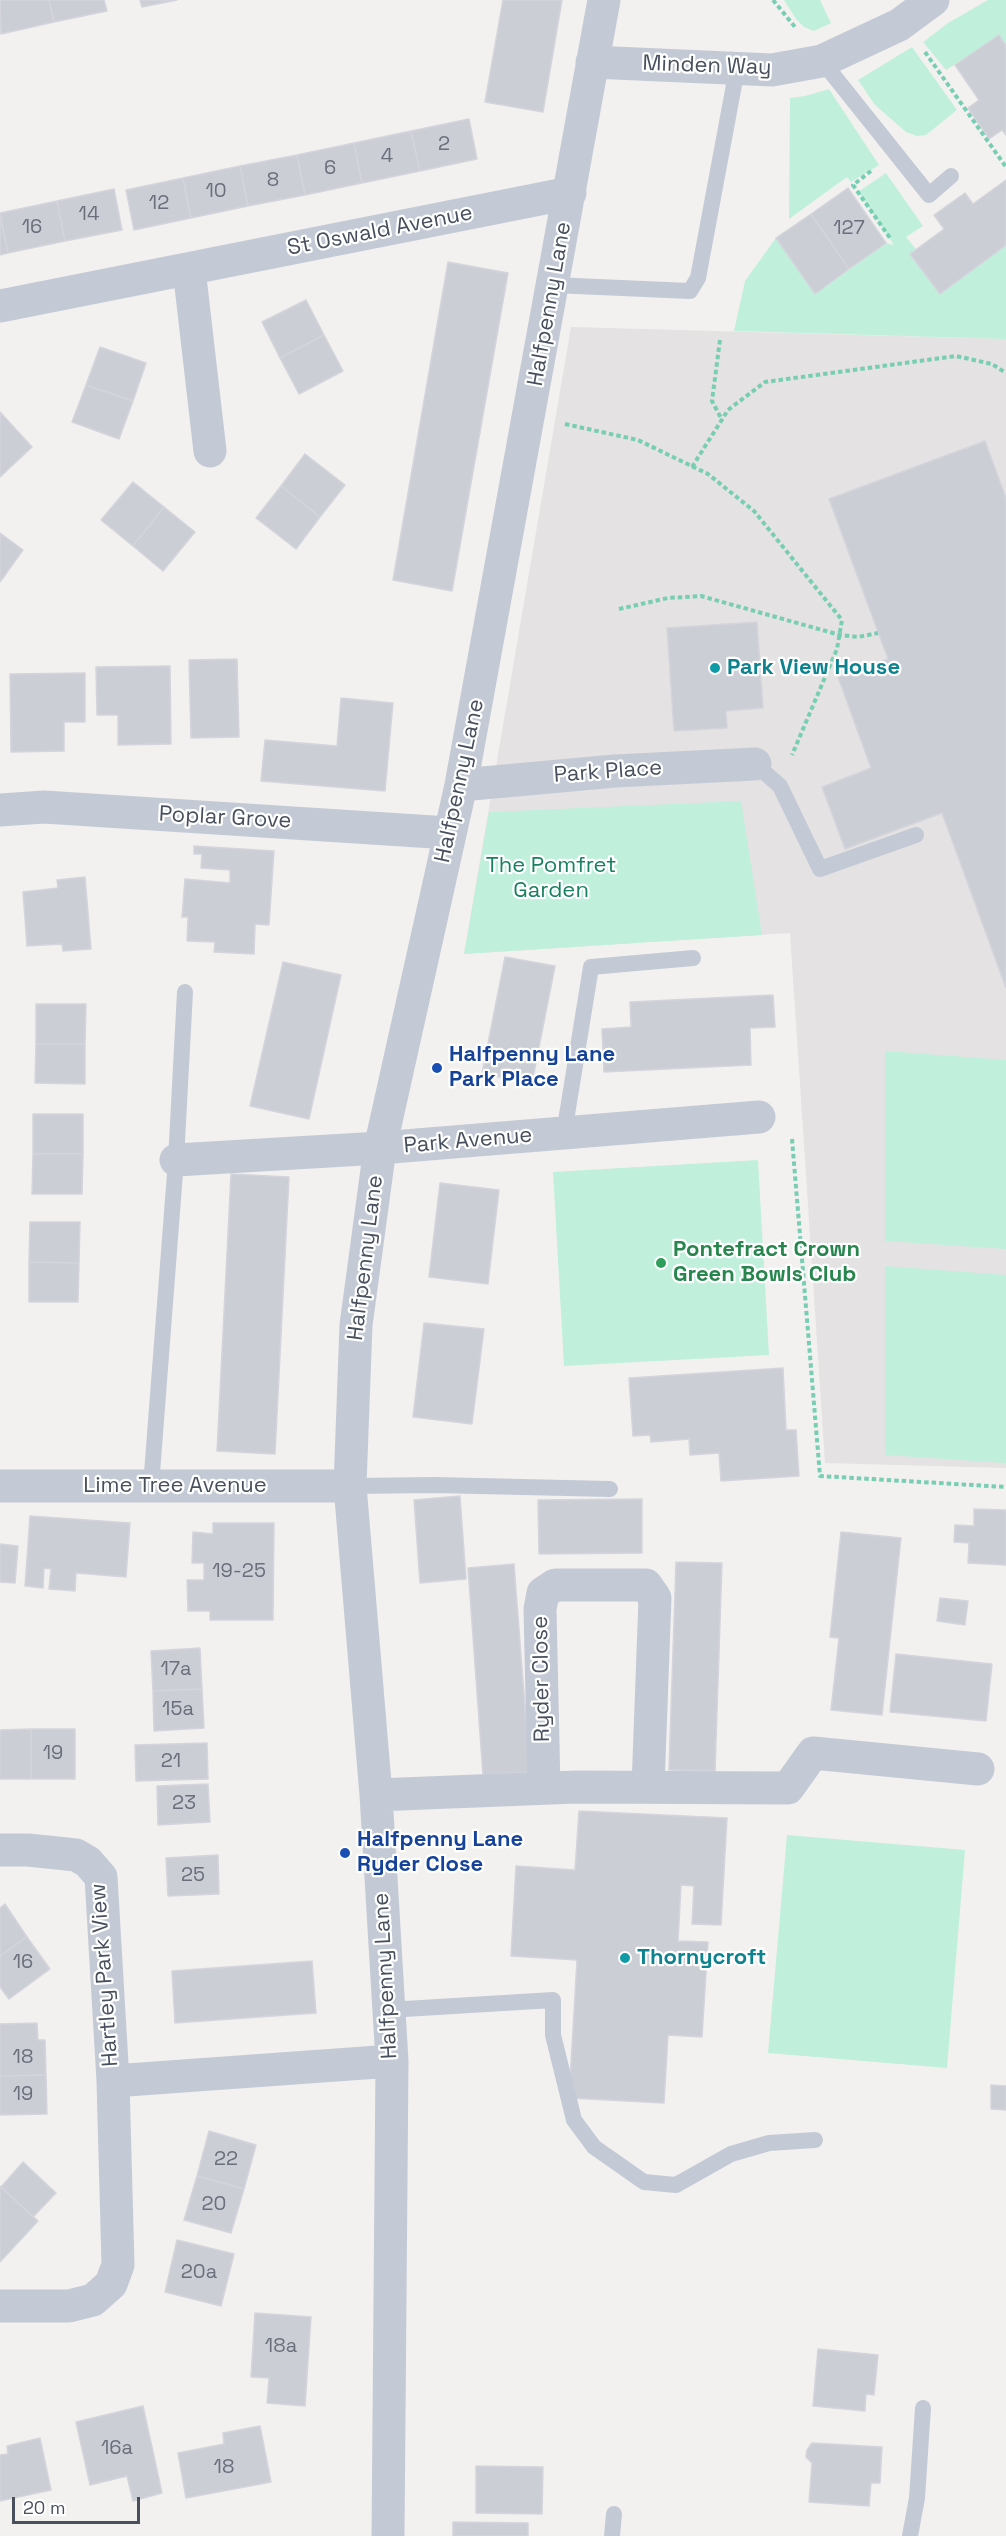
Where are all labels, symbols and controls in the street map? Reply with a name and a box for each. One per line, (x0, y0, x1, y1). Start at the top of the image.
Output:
street label: Minden Way (642, 51, 772, 81)
house number: 2 (438, 133, 450, 157)
house number: 4 (381, 145, 393, 169)
house number: 6 (324, 157, 336, 181)
house number: 8 (267, 169, 279, 193)
house number: 10 (205, 180, 227, 204)
house number: 12 (149, 192, 169, 216)
street label: St Oswald Avenue (285, 200, 475, 262)
house number: 14 (79, 203, 99, 227)
house number: 16 (22, 216, 42, 240)
house number: 127 (833, 217, 865, 241)
street label: Halfpenny Lane (523, 220, 577, 388)
place label: Park View House (727, 655, 900, 681)
marker: Park View House (708, 661, 722, 675)
street label: Halfpenny Lane (430, 697, 490, 865)
street label: Park Place (553, 755, 663, 789)
street label: Poplar Grove (158, 801, 292, 835)
park label: The Pomfret Garden (486, 853, 616, 904)
place label: Halfpenny Lane Park Place (449, 1042, 615, 1094)
marker: Halfpenny Lane Park Place (430, 1061, 444, 1075)
street label: Park Avenue (403, 1122, 533, 1160)
street label: Halfpenny Lane (343, 1174, 389, 1342)
place label: Pontefract Crown Green Bowls Club (673, 1237, 860, 1288)
marker: Pontefract Crown Green Bowls Club (654, 1256, 668, 1270)
street label: Lime Tree Avenue (83, 1473, 267, 1499)
house number: 19-25 (212, 1560, 266, 1584)
street label: Ryder Close (528, 1616, 556, 1742)
house number: 17a (160, 1658, 192, 1682)
house number: 15a (162, 1698, 194, 1722)
house number: 19 (43, 1742, 63, 1766)
house number: 21 (161, 1750, 181, 1774)
house number: 23 (172, 1792, 196, 1816)
place label: Halfpenny Lane Ryder Close (357, 1827, 523, 1879)
marker: Halfpenny Lane Ryder Close (338, 1846, 352, 1860)
house number: 25 (181, 1864, 205, 1888)
street label: Hartley Park View (85, 1882, 125, 2068)
street label: Halfpenny Lane (368, 1892, 404, 2060)
place label: Thornycroft (637, 1945, 766, 1971)
house number: 16 (13, 1951, 33, 1975)
marker: Thornycroft (618, 1951, 632, 1965)
house number: 18 (13, 2046, 33, 2070)
house number: 19 (13, 2083, 33, 2107)
house number: 22 (214, 2148, 238, 2172)
house number: 20 (202, 2193, 226, 2217)
house number: 20a (181, 2261, 217, 2285)
house number: 18a (265, 2335, 297, 2359)
house number: 16a (101, 2437, 133, 2461)
house number: 18 (214, 2456, 234, 2480)
scale bar (15, 2485, 142, 2523)
text: 20 m (23, 2496, 66, 2519)

